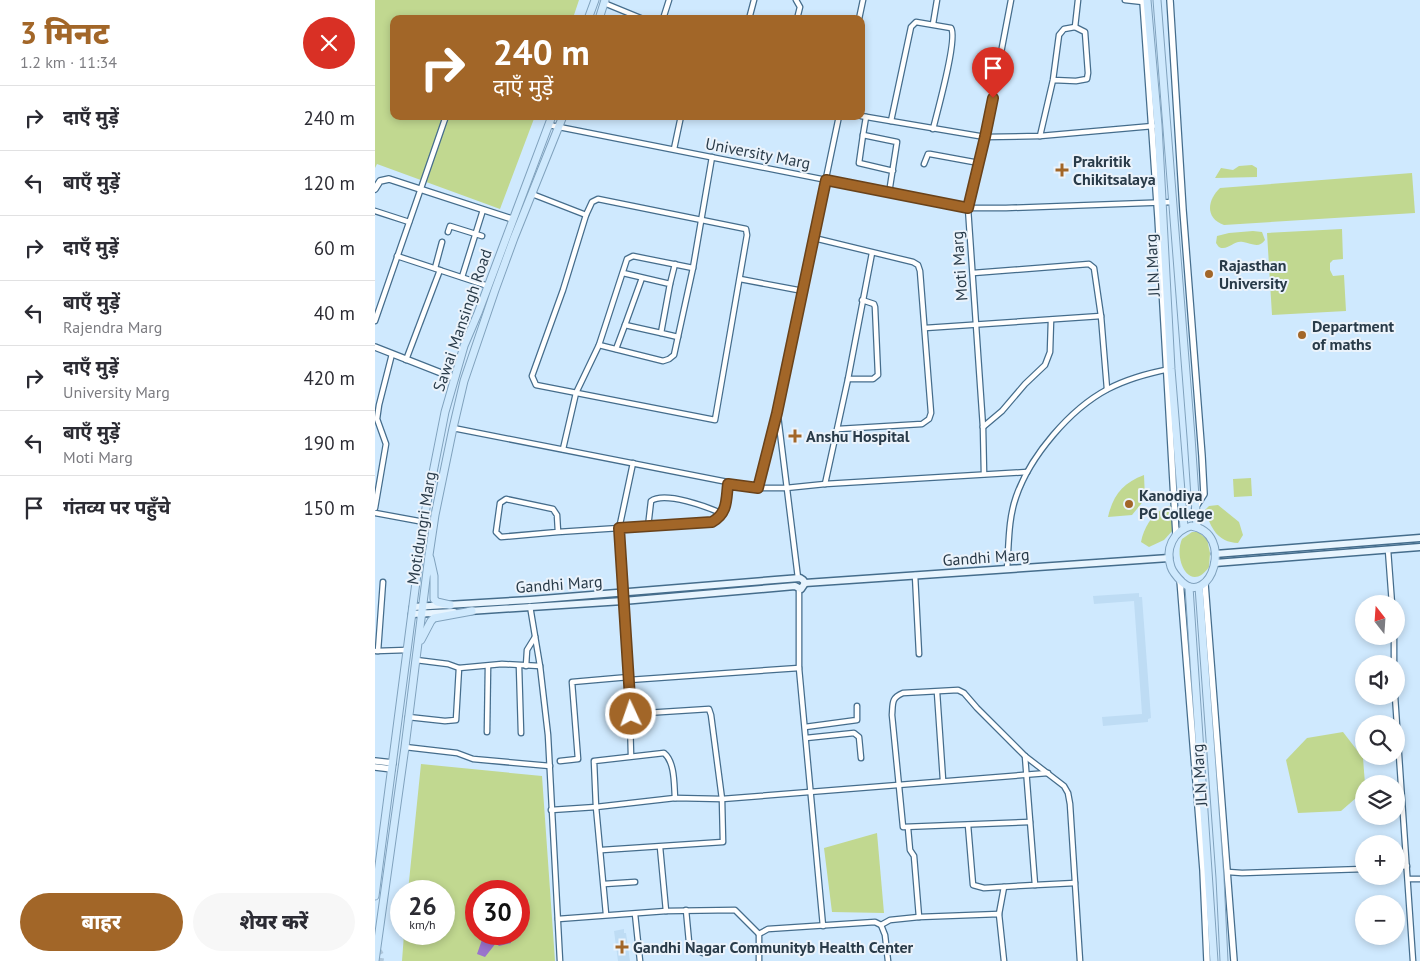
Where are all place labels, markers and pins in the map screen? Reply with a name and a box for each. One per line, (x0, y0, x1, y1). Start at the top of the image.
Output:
pin (972, 47, 1014, 98)
place label: Prakritik Chikitsalaya (1073, 151, 1156, 189)
marker: Prakritik Chikitsalaya (1055, 163, 1069, 177)
place label: Rajasthan University (1219, 255, 1288, 293)
marker: Rajasthan University (1203, 268, 1215, 280)
place label: Department of maths (1312, 316, 1394, 354)
marker: Department of maths (1296, 329, 1308, 341)
place label: Anshu Hospital (806, 426, 910, 446)
marker: Anshu Hospital (788, 429, 802, 443)
place label: Kanodiya PG College (1139, 485, 1213, 523)
marker: Kanodiya PG College (1123, 498, 1135, 510)
place label: Gandhi Nagar Communityb Health Center (633, 937, 914, 957)
marker: Gandhi Nagar Communityb Health Center (615, 940, 629, 954)

